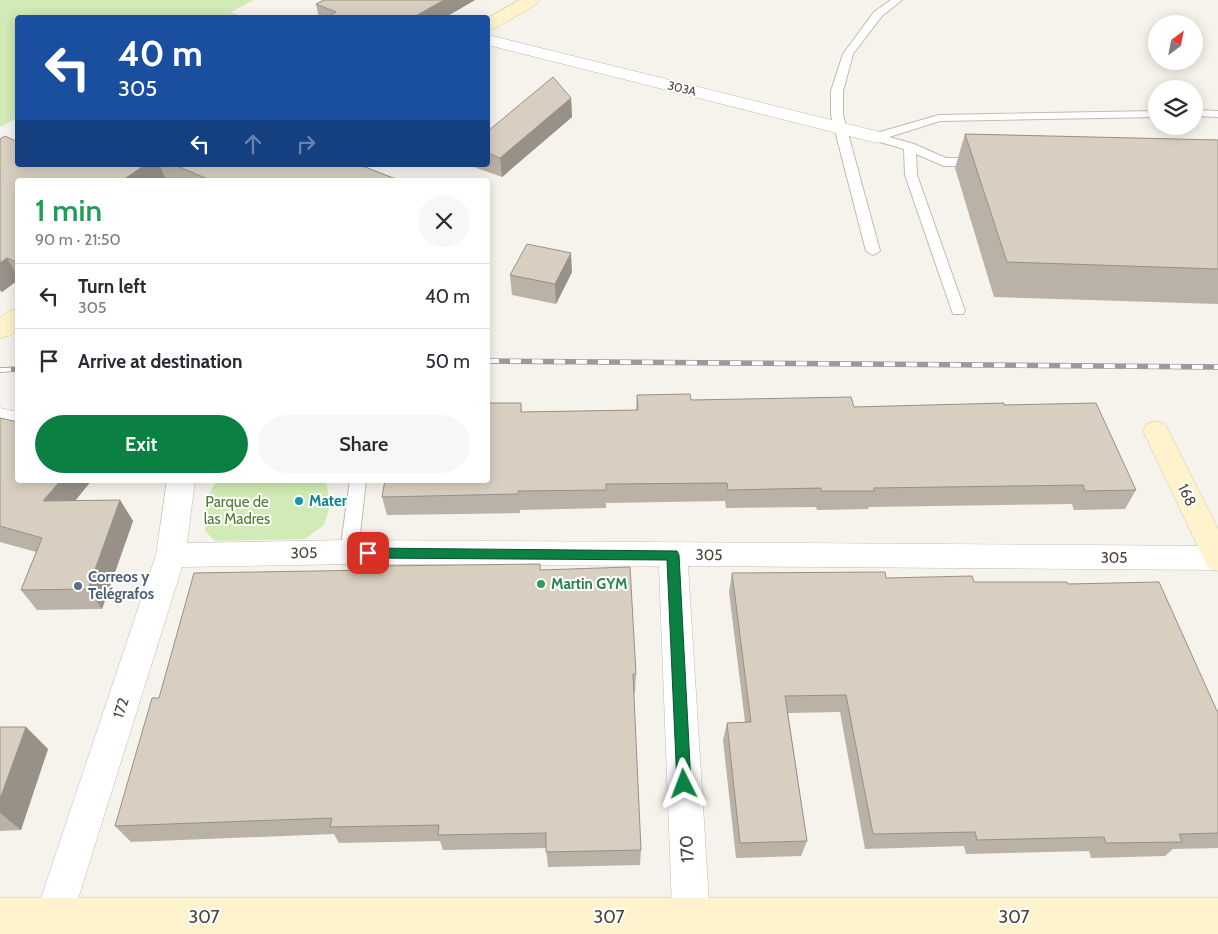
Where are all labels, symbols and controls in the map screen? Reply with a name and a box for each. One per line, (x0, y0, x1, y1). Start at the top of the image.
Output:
north arrow (1148, 15, 1202, 70)
map controls (1148, 15, 1203, 135)
text: 40 m (118, 32, 203, 75)
icon: left (35, 35, 100, 100)
text: 305 (118, 75, 157, 102)
street label: 303A (666, 77, 698, 99)
button: layers (1148, 80, 1203, 135)
icon: left (186, 130, 214, 158)
icon: ahead (239, 130, 267, 158)
icon: right (292, 130, 320, 158)
text: 1 min (35, 192, 102, 229)
button: close (418, 195, 470, 247)
text: 90 m · 21:50 (35, 230, 121, 249)
text: Turn left (78, 275, 146, 298)
icon: left (35, 282, 63, 310)
text: 40 m (425, 285, 470, 308)
text: 305 (78, 298, 106, 317)
icon: arrive (35, 347, 63, 375)
text: Arrive at destination (78, 350, 242, 373)
text: 50 m (426, 350, 470, 373)
button: Exit (35, 415, 248, 473)
button: Share (258, 415, 470, 473)
street label: 168 (1174, 481, 1200, 509)
place label: Mater (309, 492, 347, 510)
park label: Parque de las Madres (204, 493, 270, 528)
marker: Mater (293, 495, 305, 507)
pin (347, 532, 389, 574)
icon: arrive (354, 539, 382, 567)
street label: 305 (290, 544, 318, 562)
street label: 305 (695, 546, 723, 564)
street label: 305 (1101, 549, 1127, 567)
place label: Correos y Telégrafos (88, 568, 154, 603)
place label: Martin GYM (551, 575, 627, 593)
marker: Martin GYM (535, 578, 547, 590)
marker: Correos y Telégrafos (72, 580, 84, 592)
street label: 172 (109, 695, 133, 720)
position arrow (657, 757, 709, 809)
street label: 170 (675, 835, 699, 863)
street label: 307 (188, 906, 220, 928)
street label: 307 (593, 906, 625, 928)
street label: 307 (998, 906, 1030, 928)

